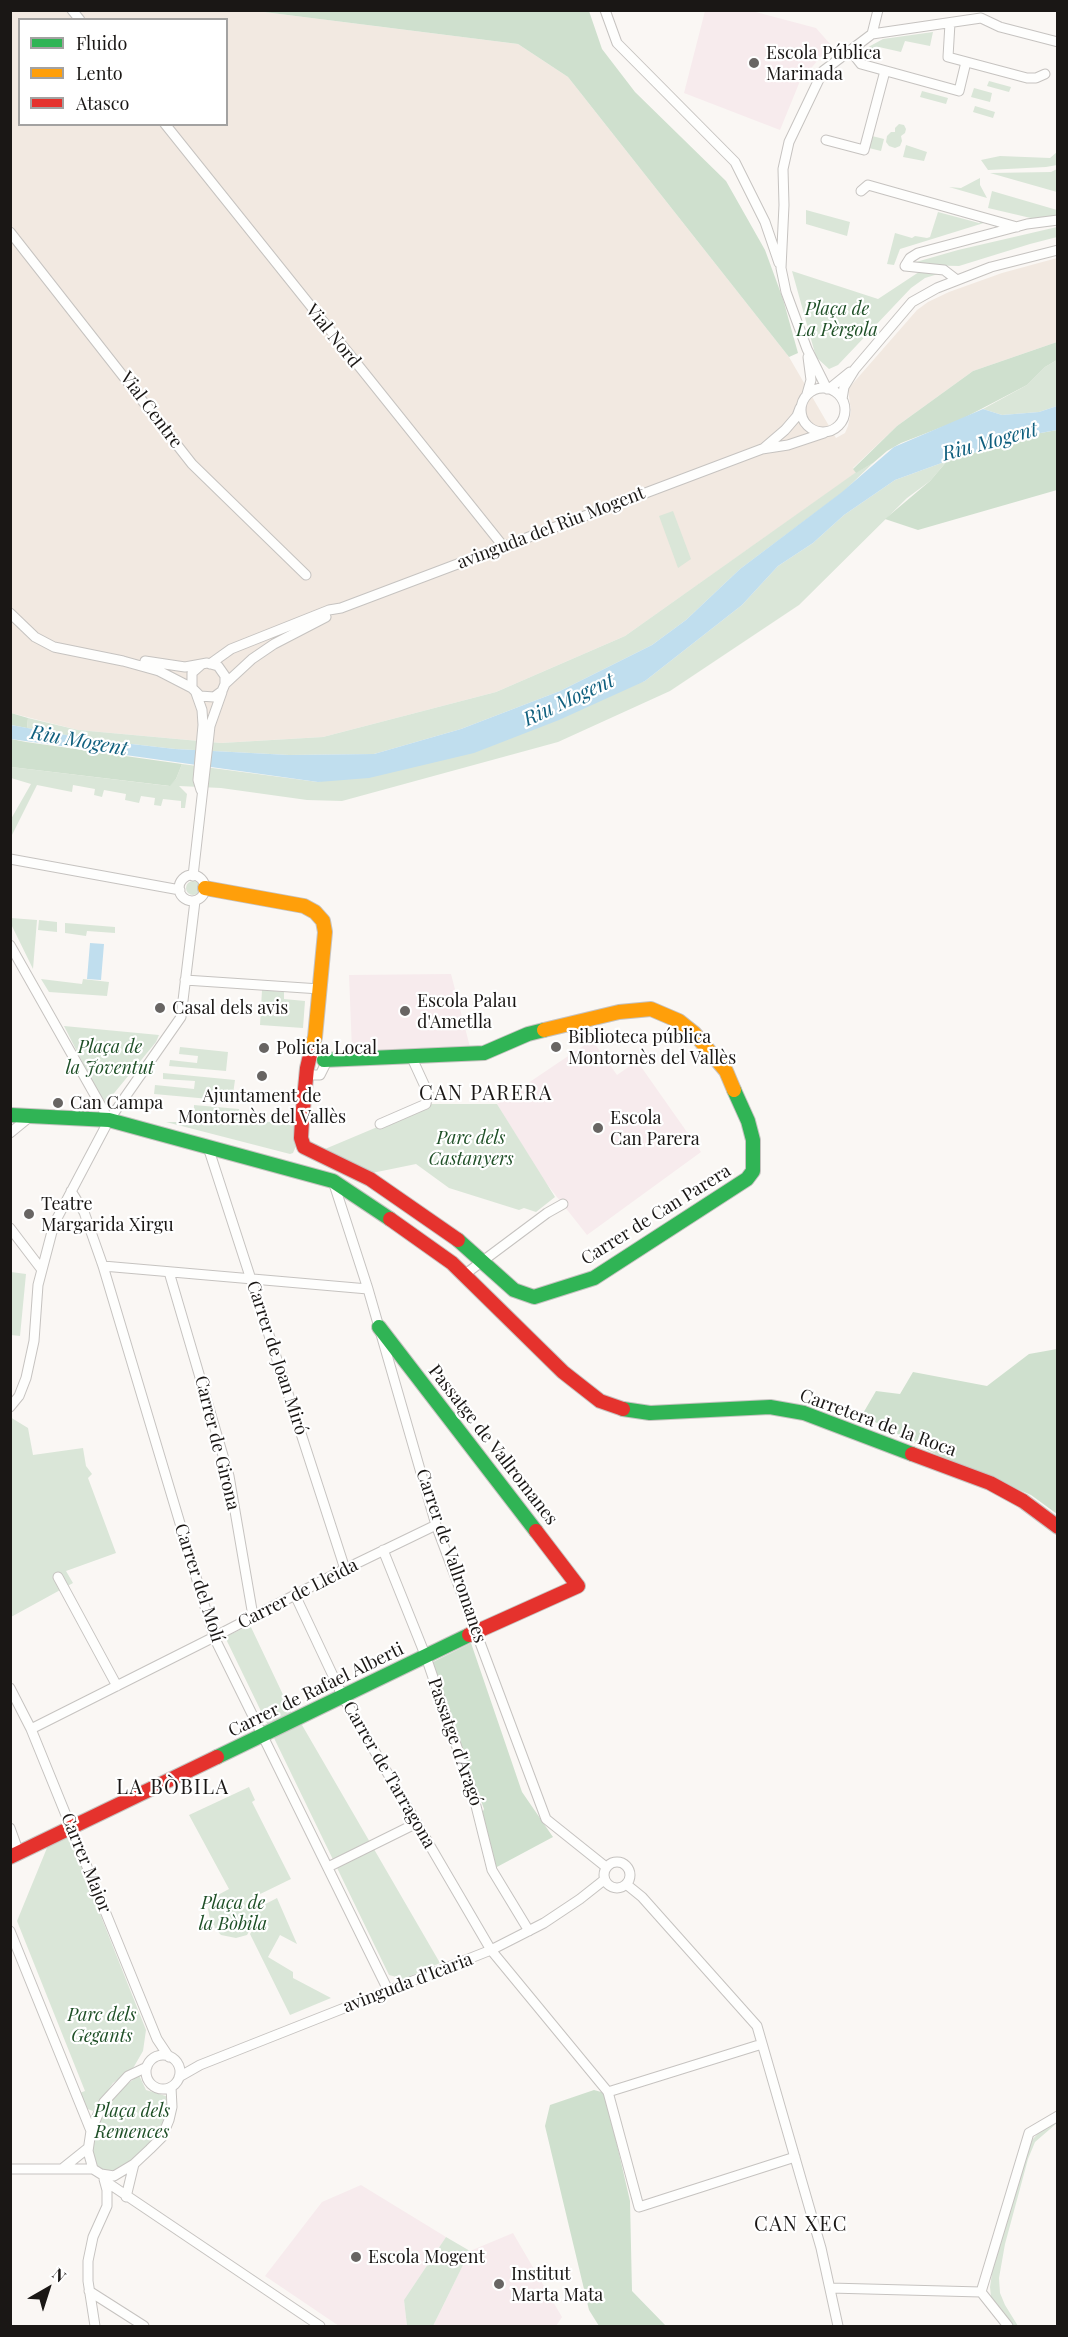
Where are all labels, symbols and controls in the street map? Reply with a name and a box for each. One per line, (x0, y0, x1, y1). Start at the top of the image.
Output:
legend (18, 18, 228, 126)
text: Fluido (76, 31, 127, 55)
place label: Escola Pública Marinada (766, 42, 881, 84)
marker: Escola Pública Marinada (747, 56, 761, 70)
text: Lento (76, 61, 123, 85)
text: Atasco (76, 91, 129, 115)
park label: Plaça de La Pèrgola (796, 298, 878, 340)
street label: Vial Nord (301, 300, 365, 372)
street label: Vial Centre (115, 368, 187, 452)
water label: Riu Mogent (939, 418, 1041, 466)
street label: avinguda del Riu Mogent (454, 482, 648, 574)
water label: Riu Mogent (519, 668, 619, 732)
water label: Riu Mogent (29, 721, 129, 761)
place label: Escola Palau d'Ametlla (417, 990, 517, 1032)
place label: Casal dels avis (172, 997, 288, 1019)
marker: Casal dels avis (153, 1001, 167, 1015)
marker: Escola Palau d'Ametlla (398, 1004, 412, 1018)
place label: Biblioteca pública Montornès del Vallès (568, 1026, 736, 1068)
park label: Plaça de la Joventut (66, 1036, 154, 1078)
place label: Policia Local (276, 1037, 377, 1059)
marker: Biblioteca pública Montornès del Vallès (549, 1040, 563, 1054)
marker: Policia Local (257, 1041, 271, 1055)
marker: Ajuntament de Montornès del Vallès (255, 1069, 269, 1083)
district label: CAN PARERA (419, 1082, 553, 1106)
place label: Ajuntament de Montornès del Vallès (178, 1085, 346, 1128)
place label: Can Campa (70, 1092, 163, 1114)
marker: Can Campa (51, 1096, 65, 1110)
place label: Escola Can Parera (610, 1107, 700, 1150)
marker: Escola Can Parera (591, 1121, 605, 1135)
park label: Parc dels Castanyers (428, 1127, 514, 1170)
street label: Carrer de Can Parera (577, 1160, 735, 1270)
place label: Teatre Margarida Xirgu (41, 1193, 174, 1236)
marker: Teatre Margarida Xirgu (22, 1207, 36, 1221)
street label: Carrer de Joan Miró (242, 1278, 312, 1438)
street label: Passatge de Vallromanes (424, 1361, 562, 1529)
street label: Carrer de Girona (190, 1374, 244, 1512)
street label: Carretera de la Roca (797, 1385, 959, 1461)
street label: Carrer de Vallromanes (411, 1466, 491, 1646)
street label: Carrer del Molí (170, 1521, 228, 1645)
street label: Carrer de Lleida (234, 1554, 362, 1634)
street label: Carrer de Rafael Alberti (225, 1638, 407, 1742)
street label: Passatge d'Aragó (423, 1675, 487, 1809)
street label: Carrer de Tarragona (338, 1698, 440, 1852)
district label: LA BÒBILA (116, 1776, 230, 1800)
street label: Carrer Major (56, 1810, 116, 1916)
park label: Plaça de la Bòbila (199, 1892, 267, 1934)
street label: avinguda d'Icària (340, 1948, 476, 2018)
park label: Parc dels Gegants (68, 2004, 136, 2046)
park label: Plaça dels Remences (94, 2100, 170, 2142)
district label: CAN XEC (754, 2213, 848, 2237)
place label: Escola Mogent (368, 2246, 485, 2268)
marker: Escola Mogent (349, 2250, 363, 2264)
north arrow (18, 2259, 78, 2319)
text: N (49, 2263, 71, 2286)
place label: Institut Marta Mata (511, 2263, 603, 2306)
marker: Institut Marta Mata (492, 2277, 506, 2291)

